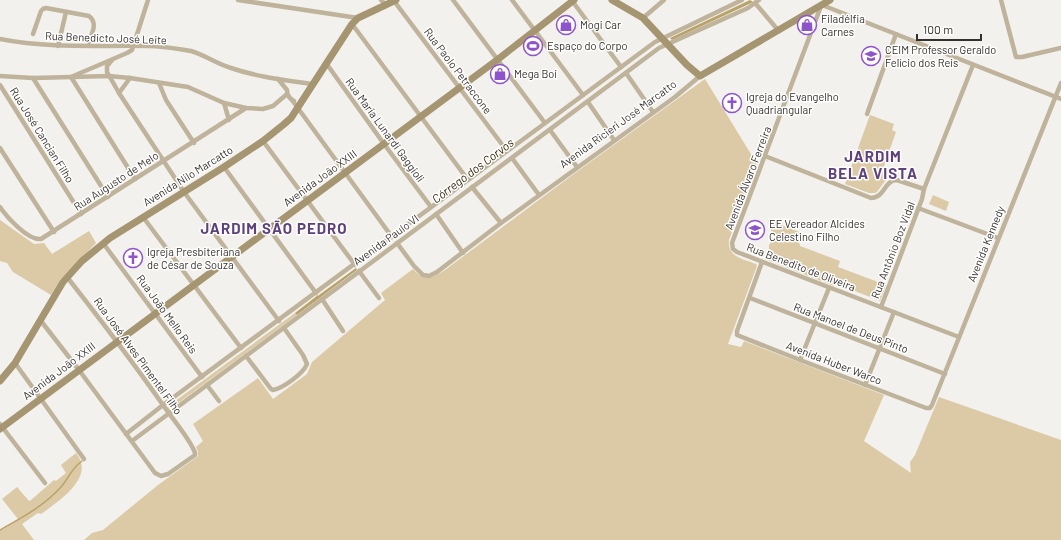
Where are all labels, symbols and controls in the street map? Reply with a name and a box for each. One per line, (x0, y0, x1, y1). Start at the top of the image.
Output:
place label: Filadélfia Carnes (821, 12, 865, 38)
shop icon: Mogi Car (555, 14, 577, 36)
shop icon: Filadélfia Carnes (796, 14, 818, 36)
scale bar (917, 16, 981, 42)
place label: Mogi Car (580, 18, 621, 31)
text: 100 m (923, 22, 953, 36)
street label: Rua Paolo Petraccone (422, 25, 495, 116)
street label: Rua Benedicto José Leite (45, 29, 167, 46)
sports icon: Espaço do Corpo (522, 35, 544, 57)
place label: Espaço do Corpo (547, 39, 627, 52)
place label: CEIM Professor Geraldo Felício dos Reis (885, 43, 996, 69)
school or university icon: CEIM Professor Geraldo Felício dos Reis (860, 45, 882, 67)
shop icon: Mega Boi (489, 63, 511, 85)
place label: Mega Boi (514, 67, 557, 80)
street label: Rua Maria Lunardi Gaggioli (343, 75, 428, 184)
street label: Avenida Ricieri José Marcatto (557, 77, 679, 170)
street label: Rua José Cancian Filho (8, 85, 77, 185)
place label: Igreja do Evangelho Quadriangular (746, 90, 839, 116)
church icon: Igreja do Evangelho Quadriangular (721, 92, 743, 114)
street label: Avenida Álvaro Ferreira (722, 124, 773, 231)
water label: Córrego dos Corvos (429, 135, 516, 205)
street label: Avenida Nilo Marcatto (140, 143, 235, 208)
street label: Avenida João XXIII (281, 147, 359, 209)
district label: JARDIM BELA VISTA (828, 147, 918, 182)
street label: Rua Augusto de Melo (71, 148, 161, 213)
street label: Rua Antônio Boz Vidal (868, 199, 917, 300)
street label: Avenida Kennedy (964, 204, 1007, 284)
street label: Avenida Paulo VI (350, 211, 421, 268)
place label: EE Vereador Alcides Celestino Filho (769, 217, 865, 243)
district label: JARDIM SÃO PEDRO (200, 219, 348, 237)
school or university icon: EE Vereador Alcides Celestino Filho (744, 219, 766, 241)
street label: Rua Benedito de Oliveira (745, 240, 857, 293)
place label: Igreja Presbiteriana de César de Souza (147, 245, 240, 271)
church icon: Igreja Presbiteriana de César de Souza (122, 247, 144, 269)
street label: Rua João Mello Reis (134, 272, 200, 356)
street label: Rua José Alves Pimentel Filho (92, 295, 185, 417)
street label: Rua Manoel de Deus Pinto (792, 300, 910, 355)
street label: Avenida Huber Warco (785, 338, 884, 387)
street label: Avenida João XXIII (20, 339, 98, 402)

